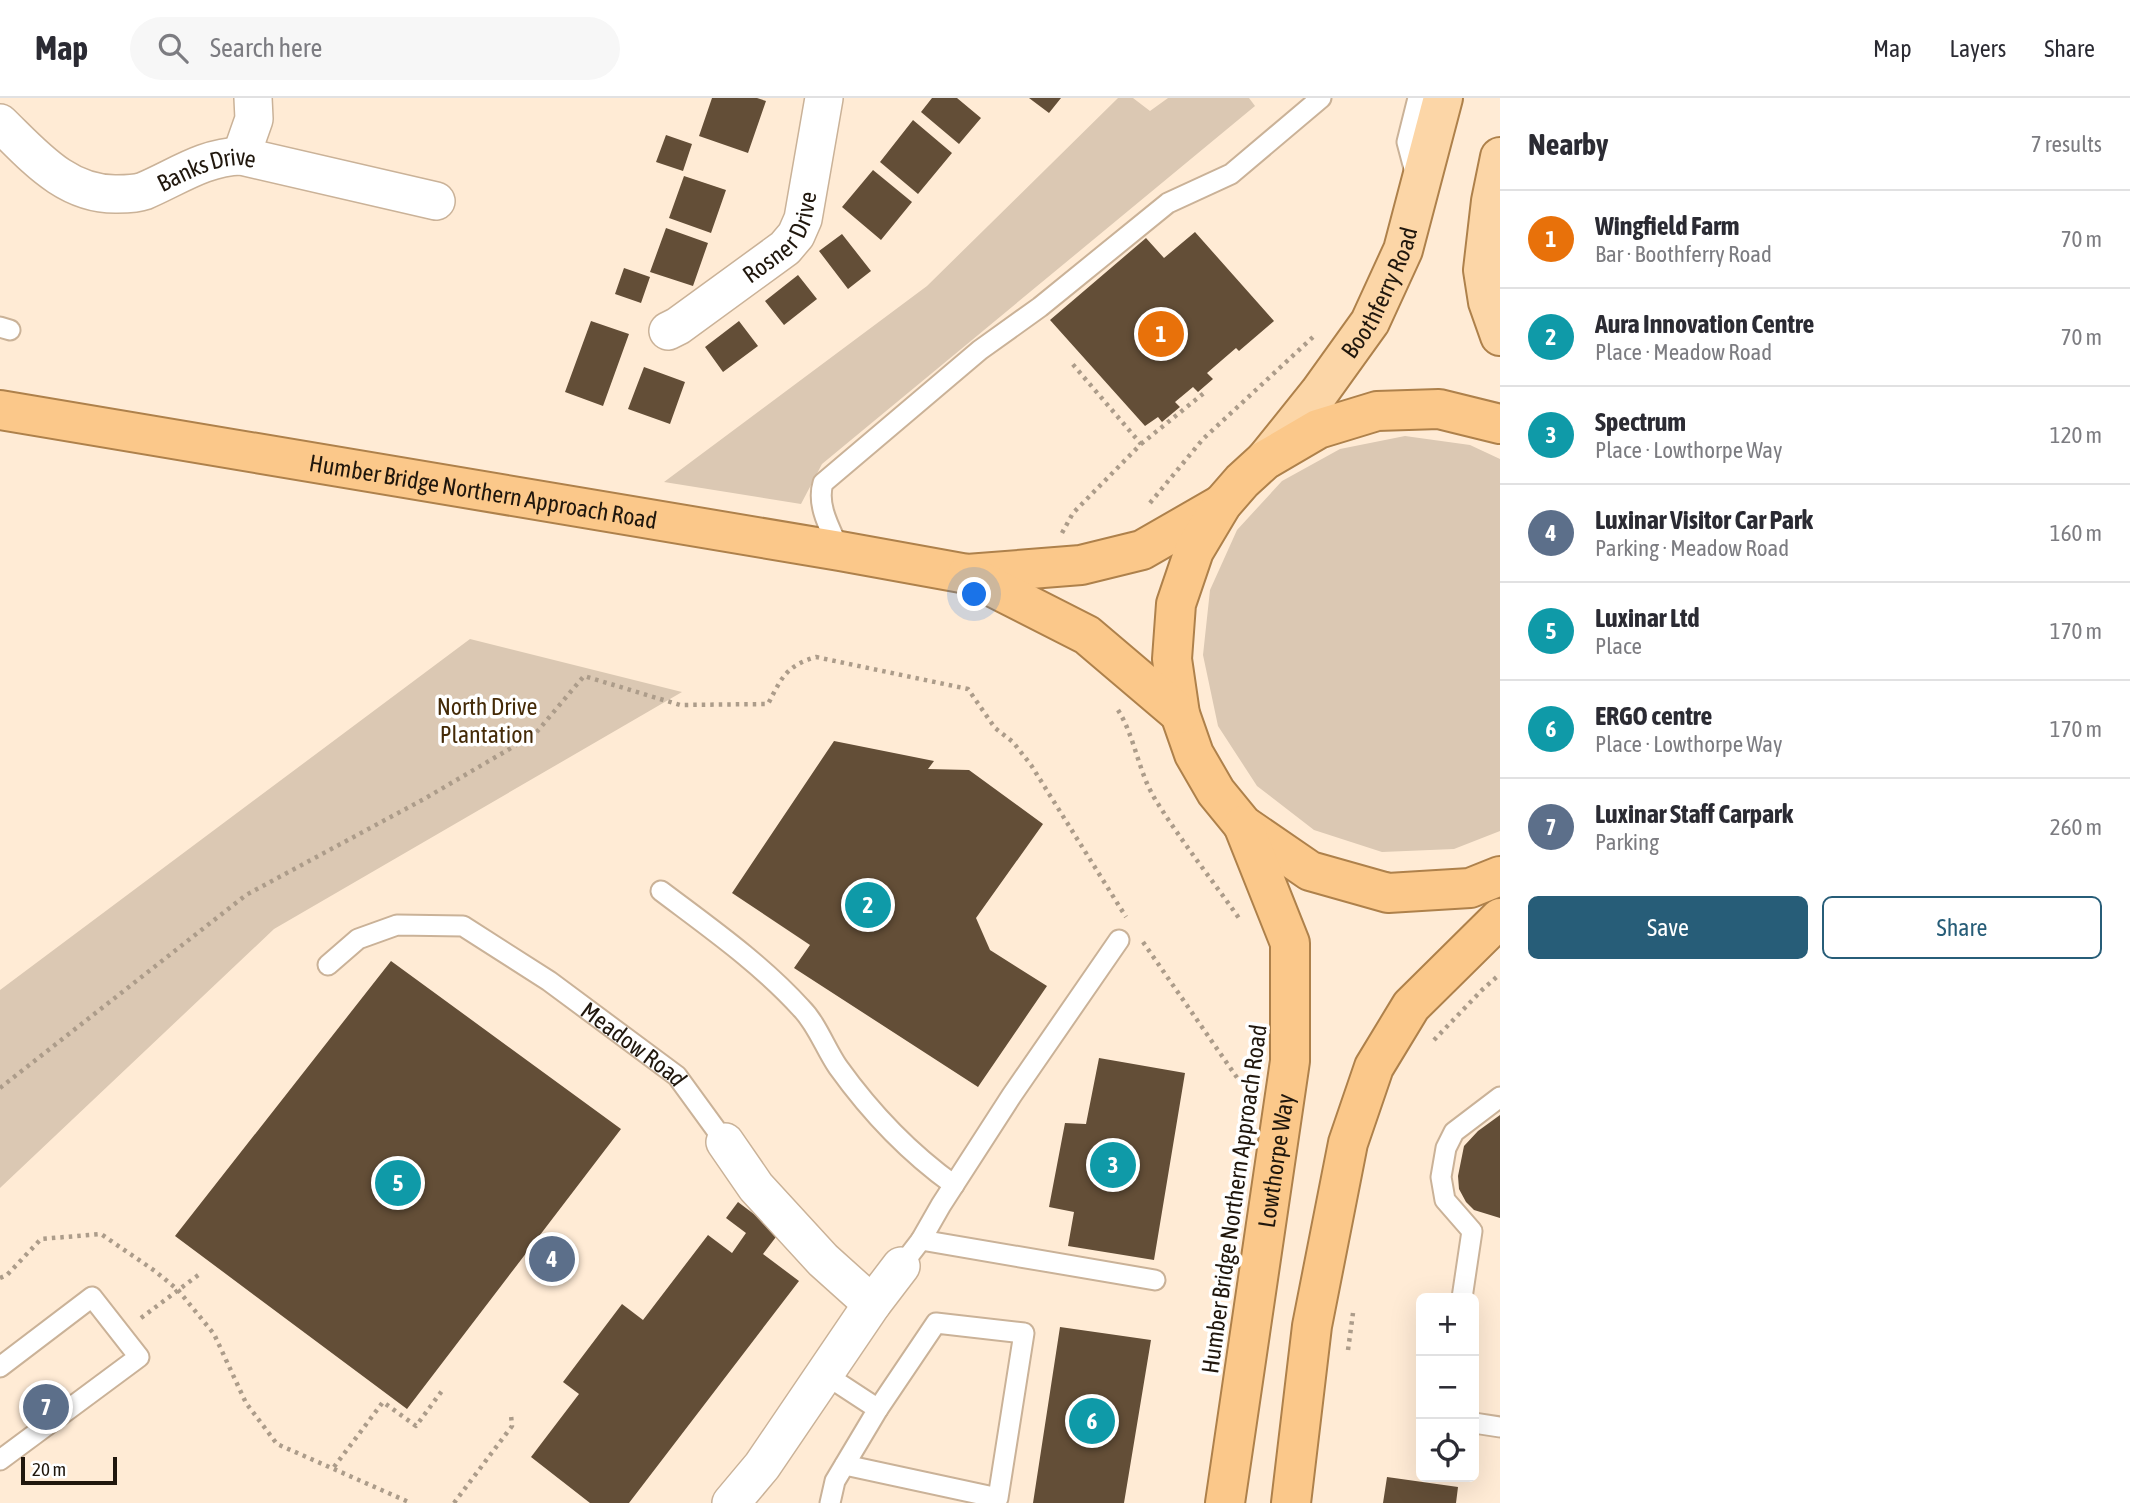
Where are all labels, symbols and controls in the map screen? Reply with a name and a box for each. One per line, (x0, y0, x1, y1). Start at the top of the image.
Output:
search box (130, 17, 620, 80)
text: Map (35, 29, 88, 67)
icon: search (154, 29, 192, 67)
text: Search here (210, 33, 322, 63)
text: Map (1873, 35, 1912, 62)
text: Layers (1950, 35, 2006, 62)
text: Share (2044, 35, 2095, 62)
text: Nearby (1528, 127, 1608, 161)
text: 7 results (2031, 131, 2102, 157)
street label: Banks Drive (153, 142, 259, 196)
street label: Rosner Drive (737, 190, 821, 288)
text: Wingfield Farm (1595, 211, 1740, 241)
street label: Boothferry Road (1335, 224, 1422, 363)
text: 1 (1546, 226, 1556, 252)
text: 70 m (2061, 226, 2102, 252)
text: Bar · Boothferry Road (1595, 241, 1772, 267)
pin: 1 (1138, 308, 1184, 360)
text: Aura Innovation Centre (1595, 309, 1814, 339)
text: 2 (1546, 324, 1556, 350)
text: 70 m (2061, 324, 2102, 350)
text: Place · Meadow Road (1595, 339, 1772, 365)
text: Spectrum (1595, 407, 1686, 437)
text: 3 (1546, 422, 1556, 448)
text: 120 m (2050, 422, 2102, 448)
text: Place · Lowthorpe Way (1595, 437, 1782, 463)
street label: Humber Bridge Northern Approach Road (307, 449, 659, 534)
text: Luxinar Visitor Car Park (1595, 505, 1813, 535)
text: 4 (1546, 520, 1556, 546)
text: 160 m (2050, 520, 2102, 546)
text: Parking · Meadow Road (1595, 535, 1789, 561)
your location (957, 577, 991, 611)
text: Luxinar Ltd (1595, 603, 1700, 633)
text: 5 (1546, 618, 1556, 644)
text: 170 m (2050, 618, 2102, 644)
text: Place (1595, 633, 1642, 659)
park label: North Drive Plantation (437, 693, 537, 748)
text: ERGO centre (1595, 701, 1712, 731)
text: 6 (1546, 716, 1556, 742)
text: 170 m (2050, 716, 2102, 742)
text: Place · Lowthorpe Way (1595, 731, 1782, 757)
text: Luxinar Staff Carpark (1595, 799, 1793, 829)
text: 7 (1546, 814, 1556, 840)
text: 260 m (2050, 814, 2102, 840)
text: Parking (1595, 829, 1659, 855)
pin: 2 (845, 879, 891, 931)
button: Save (1528, 896, 1808, 959)
button: Share (1822, 896, 2102, 959)
street label: Meadow Road (576, 996, 693, 1091)
street label: Humber Bridge Northern Approach Road (1196, 1023, 1272, 1375)
street label: Lowthorpe Way (1252, 1092, 1299, 1229)
pin: 3 (1090, 1139, 1136, 1191)
pin: 5 (375, 1157, 421, 1209)
pin: 4 (529, 1233, 575, 1285)
map controls (1416, 1293, 1479, 1482)
button: + (1416, 1293, 1479, 1356)
button: − (1416, 1356, 1479, 1419)
pin: 7 (23, 1381, 69, 1433)
pin: 6 (1069, 1395, 1115, 1447)
button: locate (1416, 1419, 1479, 1482)
scale bar (21, 1454, 117, 1486)
text: 20 m (32, 1458, 66, 1480)

